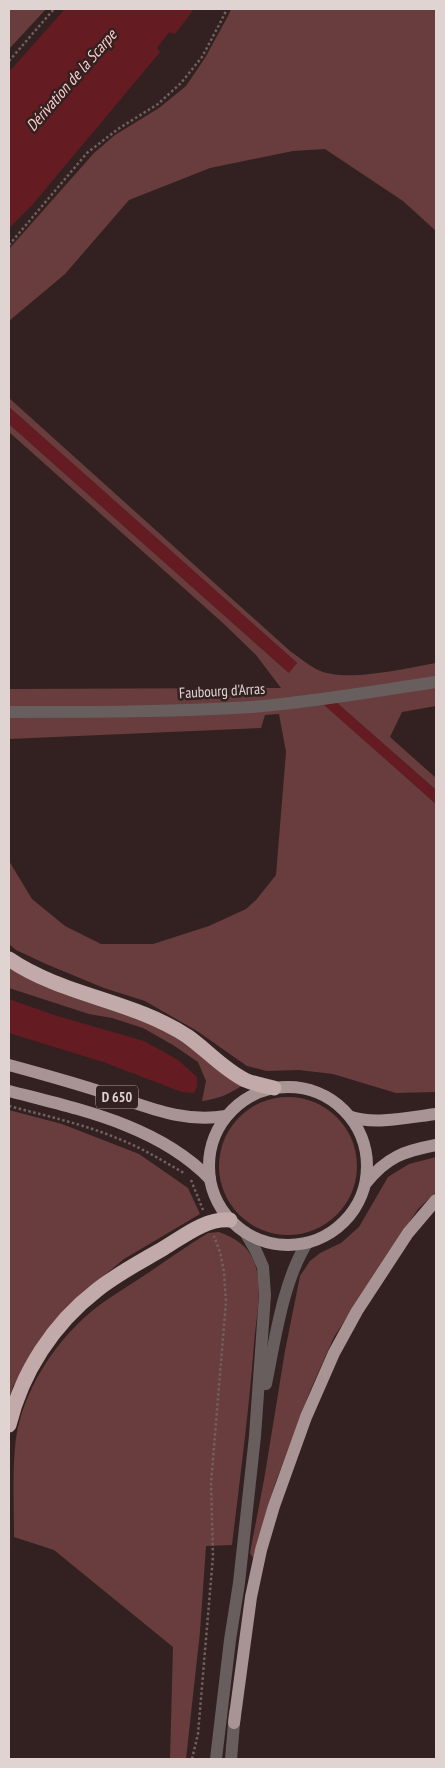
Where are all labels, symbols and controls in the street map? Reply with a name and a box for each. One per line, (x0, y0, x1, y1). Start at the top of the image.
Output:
water label: Dérivation de la Scarpe (21, 24, 121, 135)
street label: Faubourg d'Arras (178, 679, 265, 702)
road number: D 650 (96, 1086, 138, 1108)

